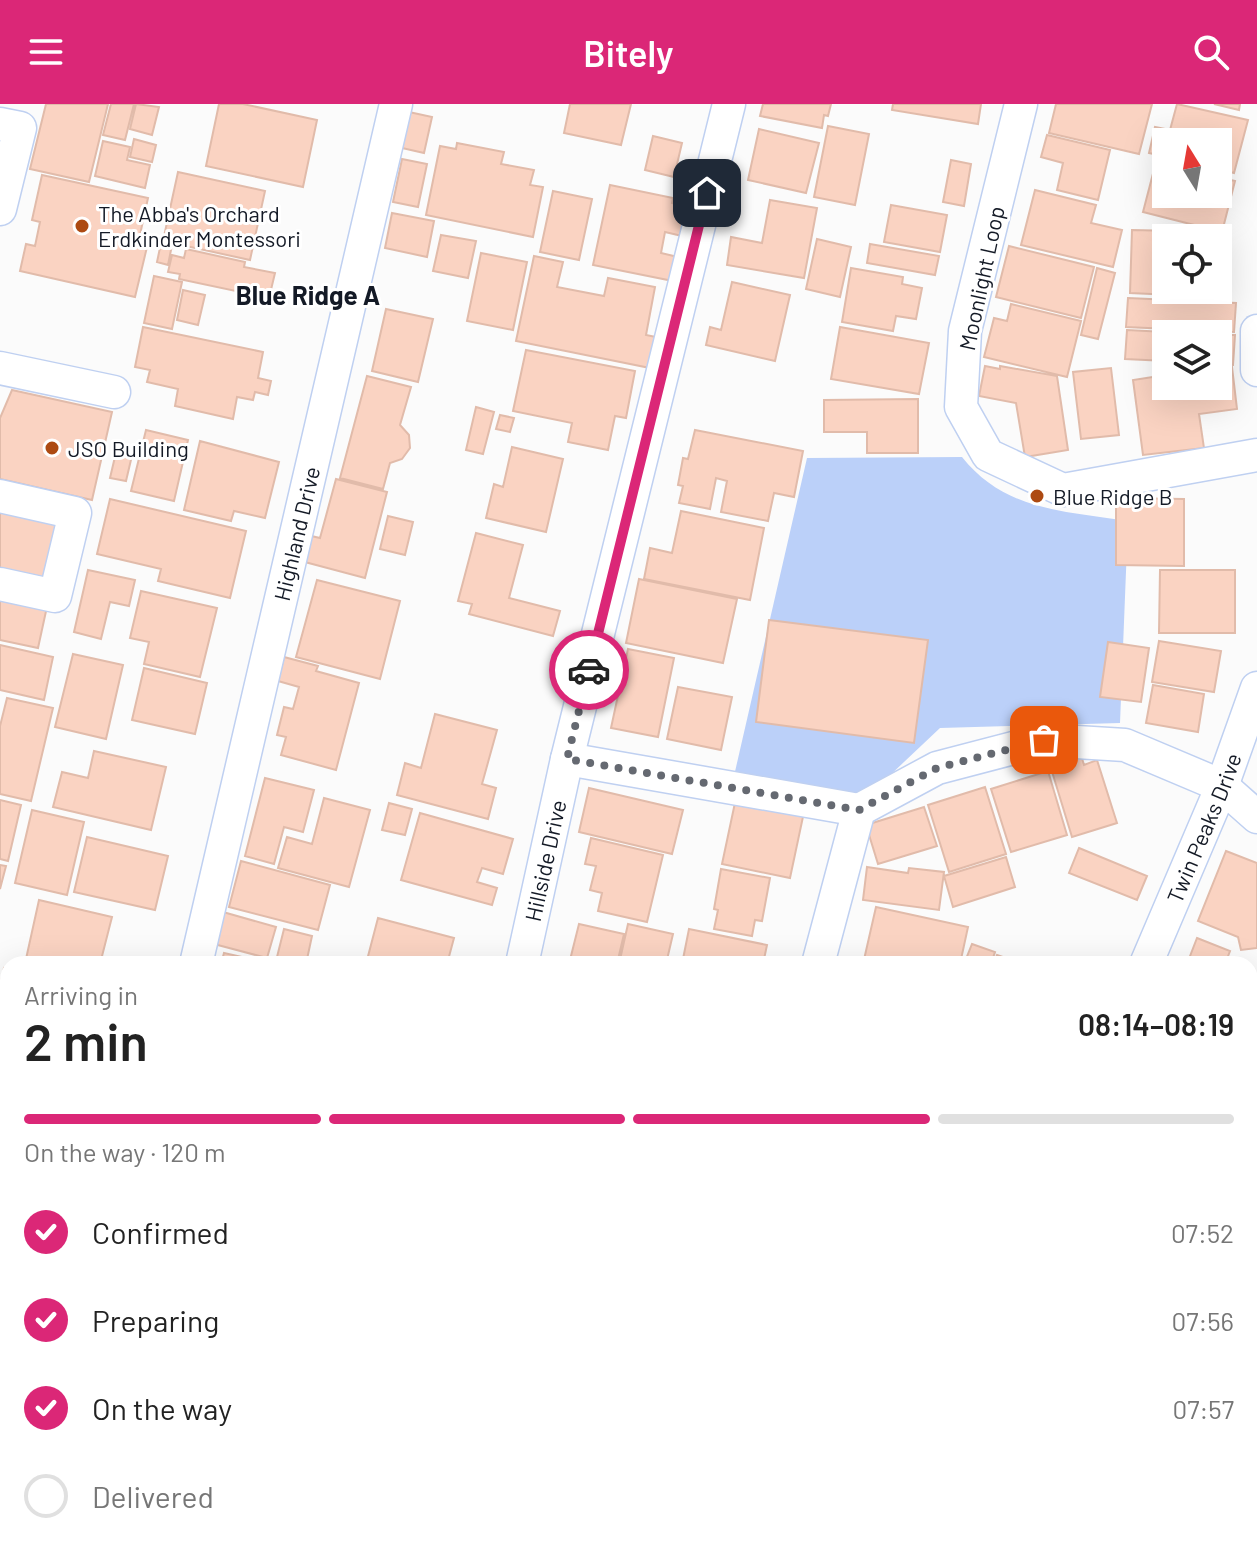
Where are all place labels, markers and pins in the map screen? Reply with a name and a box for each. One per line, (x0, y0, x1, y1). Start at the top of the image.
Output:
pin (673, 159, 741, 227)
place label: The Abba's Orchard Erdkinder Montessori (98, 200, 301, 251)
marker: The Abba's Orchard Erdkinder Montessori (73, 217, 91, 235)
place label: JSO Building (68, 435, 189, 461)
marker: JSO Building (43, 439, 61, 457)
place label: Blue Ridge B (1053, 483, 1173, 509)
marker: Blue Ridge B (1028, 487, 1046, 505)
pin (1010, 706, 1078, 774)

